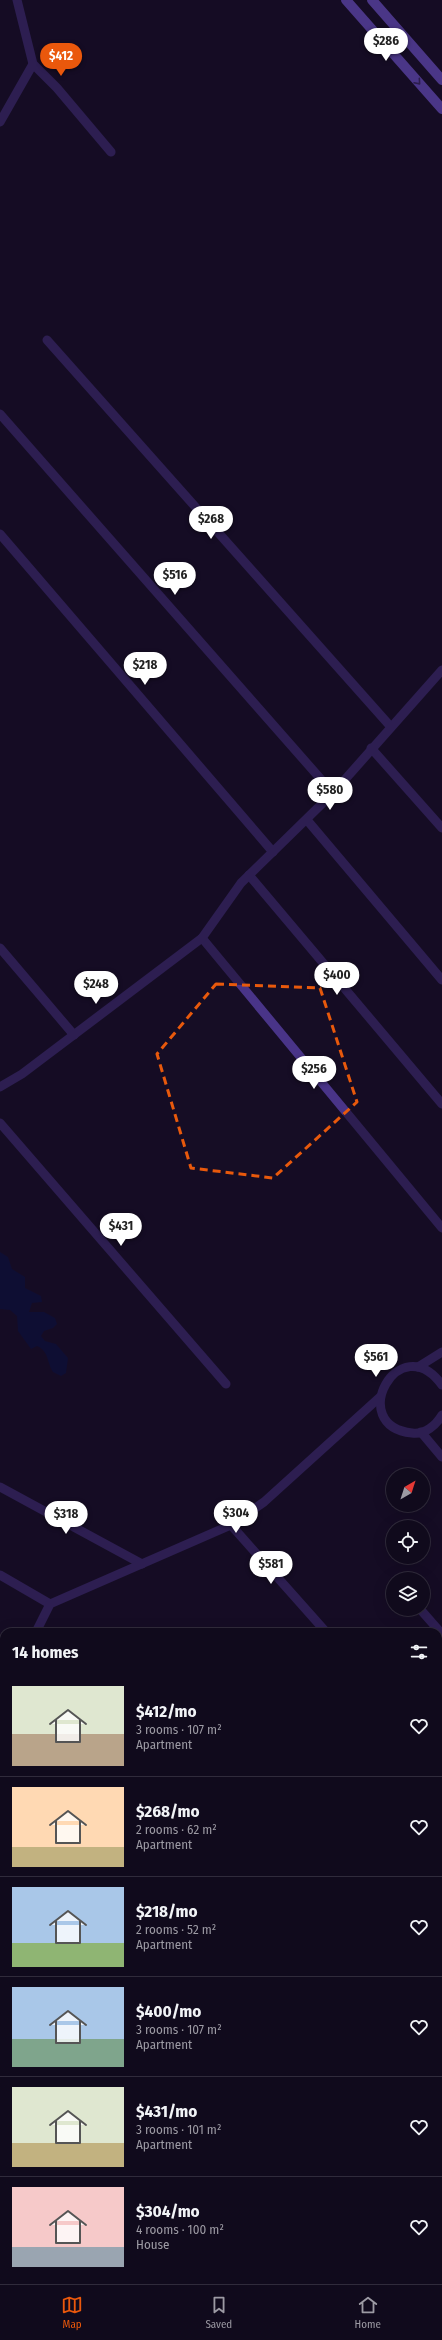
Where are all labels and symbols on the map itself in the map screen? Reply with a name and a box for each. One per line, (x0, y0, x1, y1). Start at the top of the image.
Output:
pin: $286 (362, 28, 410, 62)
pin: $412 (37, 43, 85, 77)
one-way arrow (414, 77, 421, 85)
pin: $268 (187, 506, 235, 540)
pin: $516 (151, 562, 199, 596)
pin: $218 (121, 652, 169, 686)
pin: $580 (306, 777, 354, 811)
pin: $400 (313, 962, 361, 996)
pin: $248 (72, 971, 120, 1005)
pin: $256 (290, 1056, 338, 1090)
pin: $431 (97, 1213, 145, 1247)
pin: $561 (352, 1344, 400, 1378)
north arrow (386, 1468, 430, 1512)
pin: $304 (212, 1500, 260, 1534)
pin: $318 (42, 1501, 90, 1535)
pin: $581 (247, 1551, 295, 1585)

